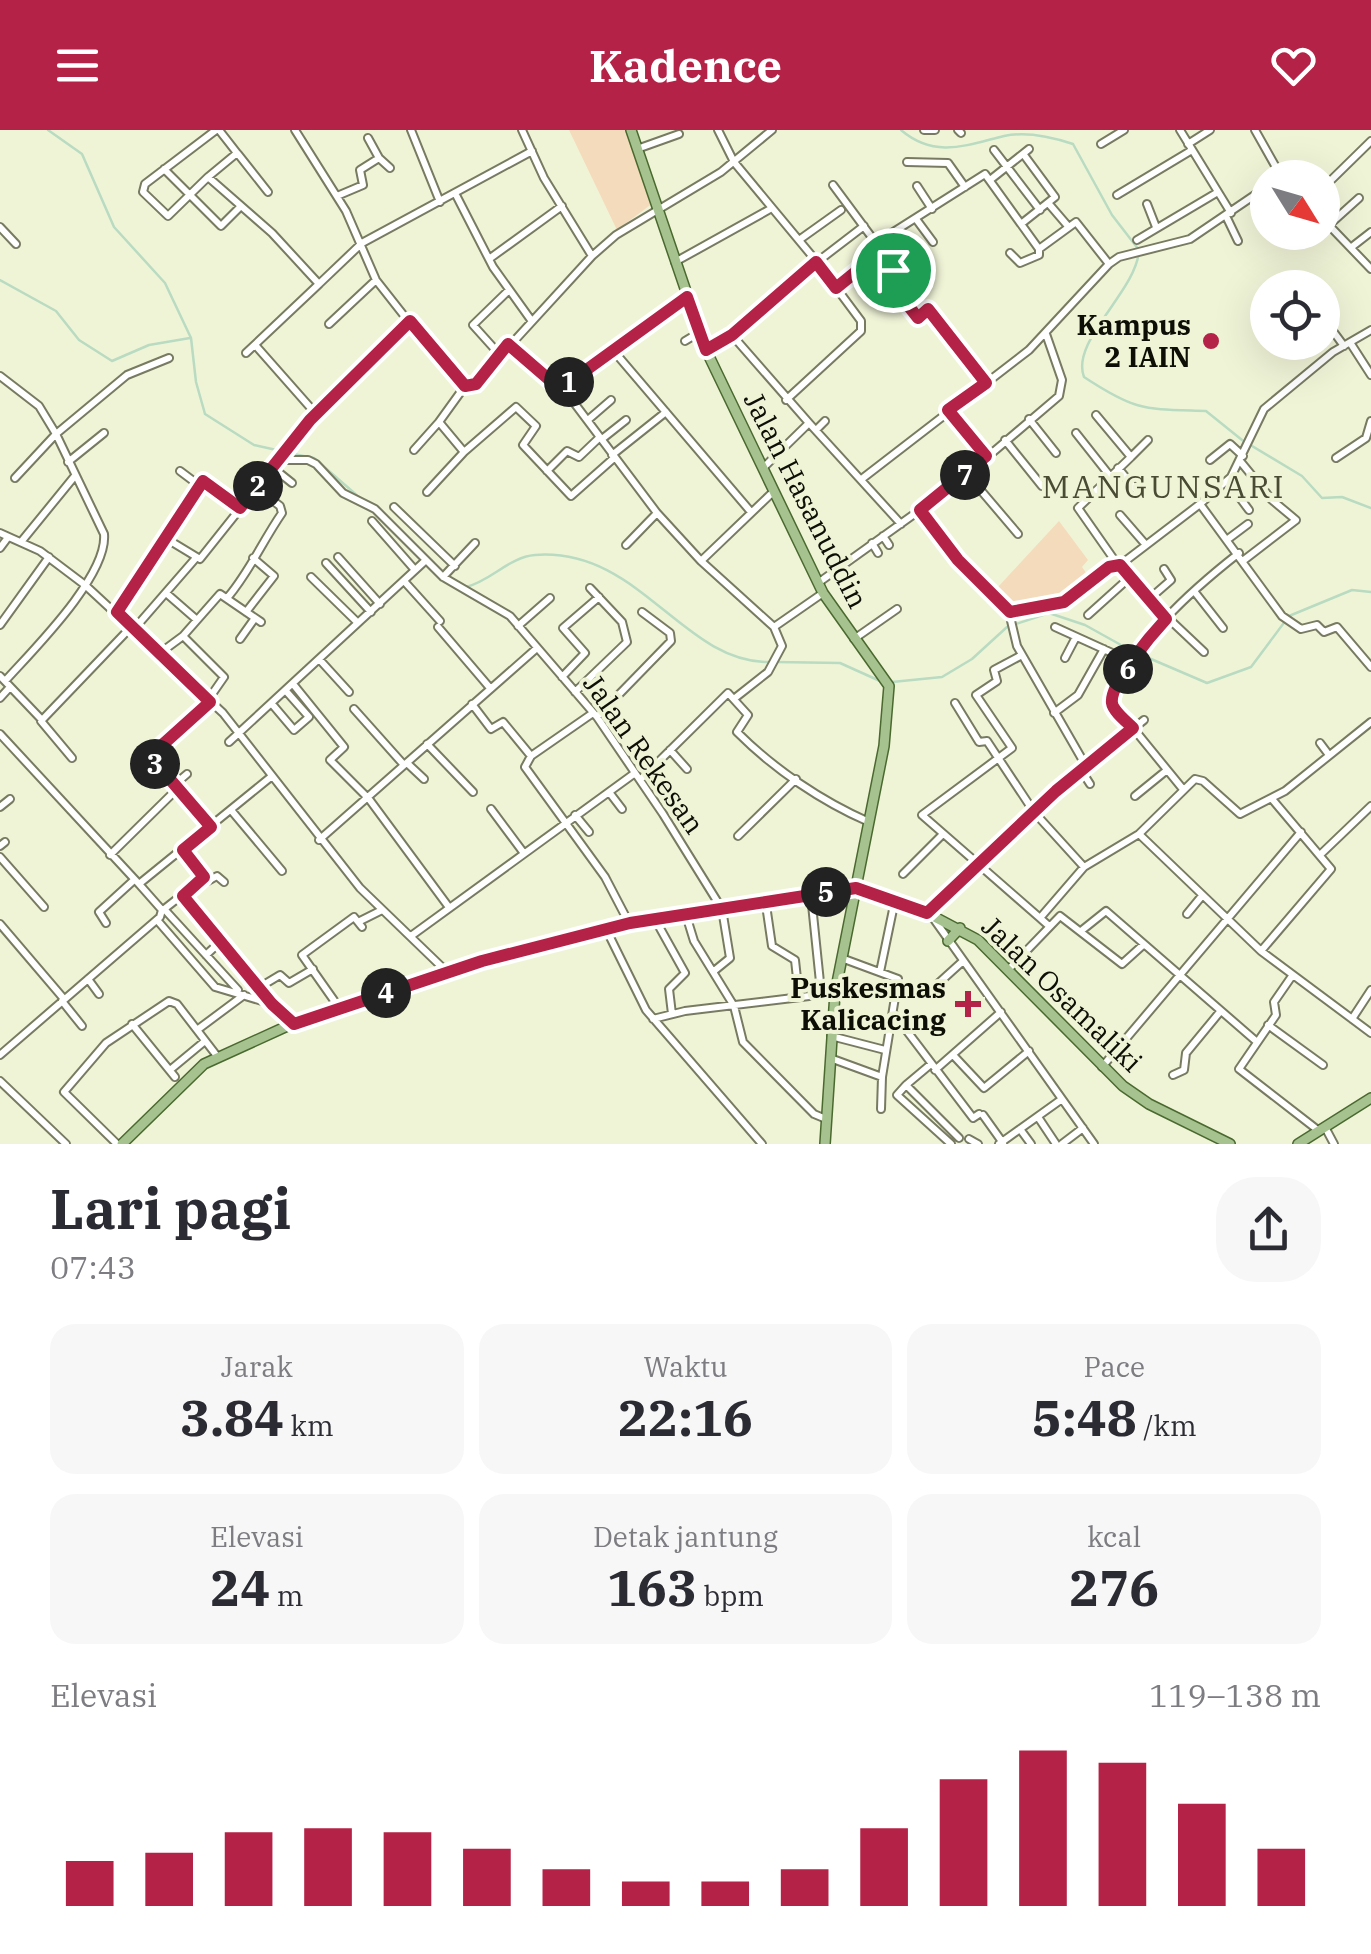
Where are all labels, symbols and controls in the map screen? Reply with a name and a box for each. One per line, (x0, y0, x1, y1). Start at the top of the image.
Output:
text: Kadence (589, 36, 782, 94)
icon: menu (50, 38, 105, 93)
icon: heart (1266, 38, 1321, 93)
north arrow (1250, 160, 1340, 250)
map controls (1250, 160, 1340, 360)
pin (851, 228, 936, 313)
icon: arrive (866, 243, 921, 298)
button: locate (1250, 270, 1340, 360)
place label: Kampus 2 IAIN (1076, 306, 1191, 375)
marker: Kampus 2 IAIN (1200, 330, 1222, 352)
pin: 1 (544, 357, 594, 407)
text: 1 (561, 363, 577, 400)
street label: Jalan Hasanuddin (736, 385, 877, 614)
pin: 7 (940, 450, 990, 500)
text: 7 (957, 456, 973, 493)
pin: 2 (233, 461, 283, 511)
district label: MANGUNSARI (1042, 465, 1286, 507)
text: 2 (250, 467, 266, 504)
pin: 6 (1103, 644, 1153, 694)
text: 6 (1120, 650, 1136, 687)
street label: Jalan Rekesan (576, 666, 713, 841)
pin: 3 (130, 739, 180, 789)
text: 3 (147, 745, 163, 782)
pin: 5 (801, 867, 851, 917)
text: 5 (818, 873, 834, 910)
street label: Jalan Osamaliki (974, 908, 1151, 1080)
pin: 4 (361, 968, 411, 1018)
place label: Puskesmas Kalicacing (790, 969, 947, 1038)
text: 4 (378, 974, 394, 1011)
marker: Puskesmas Kalicacing (955, 991, 981, 1017)
text: Lari pagi (50, 1173, 291, 1244)
button: share (1216, 1177, 1321, 1282)
text: 07:43 (50, 1246, 136, 1288)
text: Jarak (221, 1348, 293, 1385)
text: Waktu (643, 1348, 728, 1385)
text: Pace (1083, 1348, 1145, 1385)
text: 3.84 (180, 1385, 284, 1450)
text: 22:16 (618, 1385, 753, 1450)
text: 5:48 (1032, 1385, 1137, 1450)
text: km (284, 1407, 334, 1444)
text: /km (1137, 1407, 1197, 1444)
text: Elevasi (210, 1518, 304, 1555)
text: Detak jantung (593, 1518, 778, 1555)
text: kcal (1087, 1518, 1141, 1555)
text: 24 (210, 1555, 270, 1620)
text: 163 (607, 1555, 697, 1620)
text: 276 (1069, 1555, 1159, 1620)
text: m (270, 1577, 303, 1614)
text: bpm (697, 1577, 764, 1614)
text: Elevasi (50, 1674, 157, 1716)
text: 119–138 m (1149, 1674, 1321, 1716)

